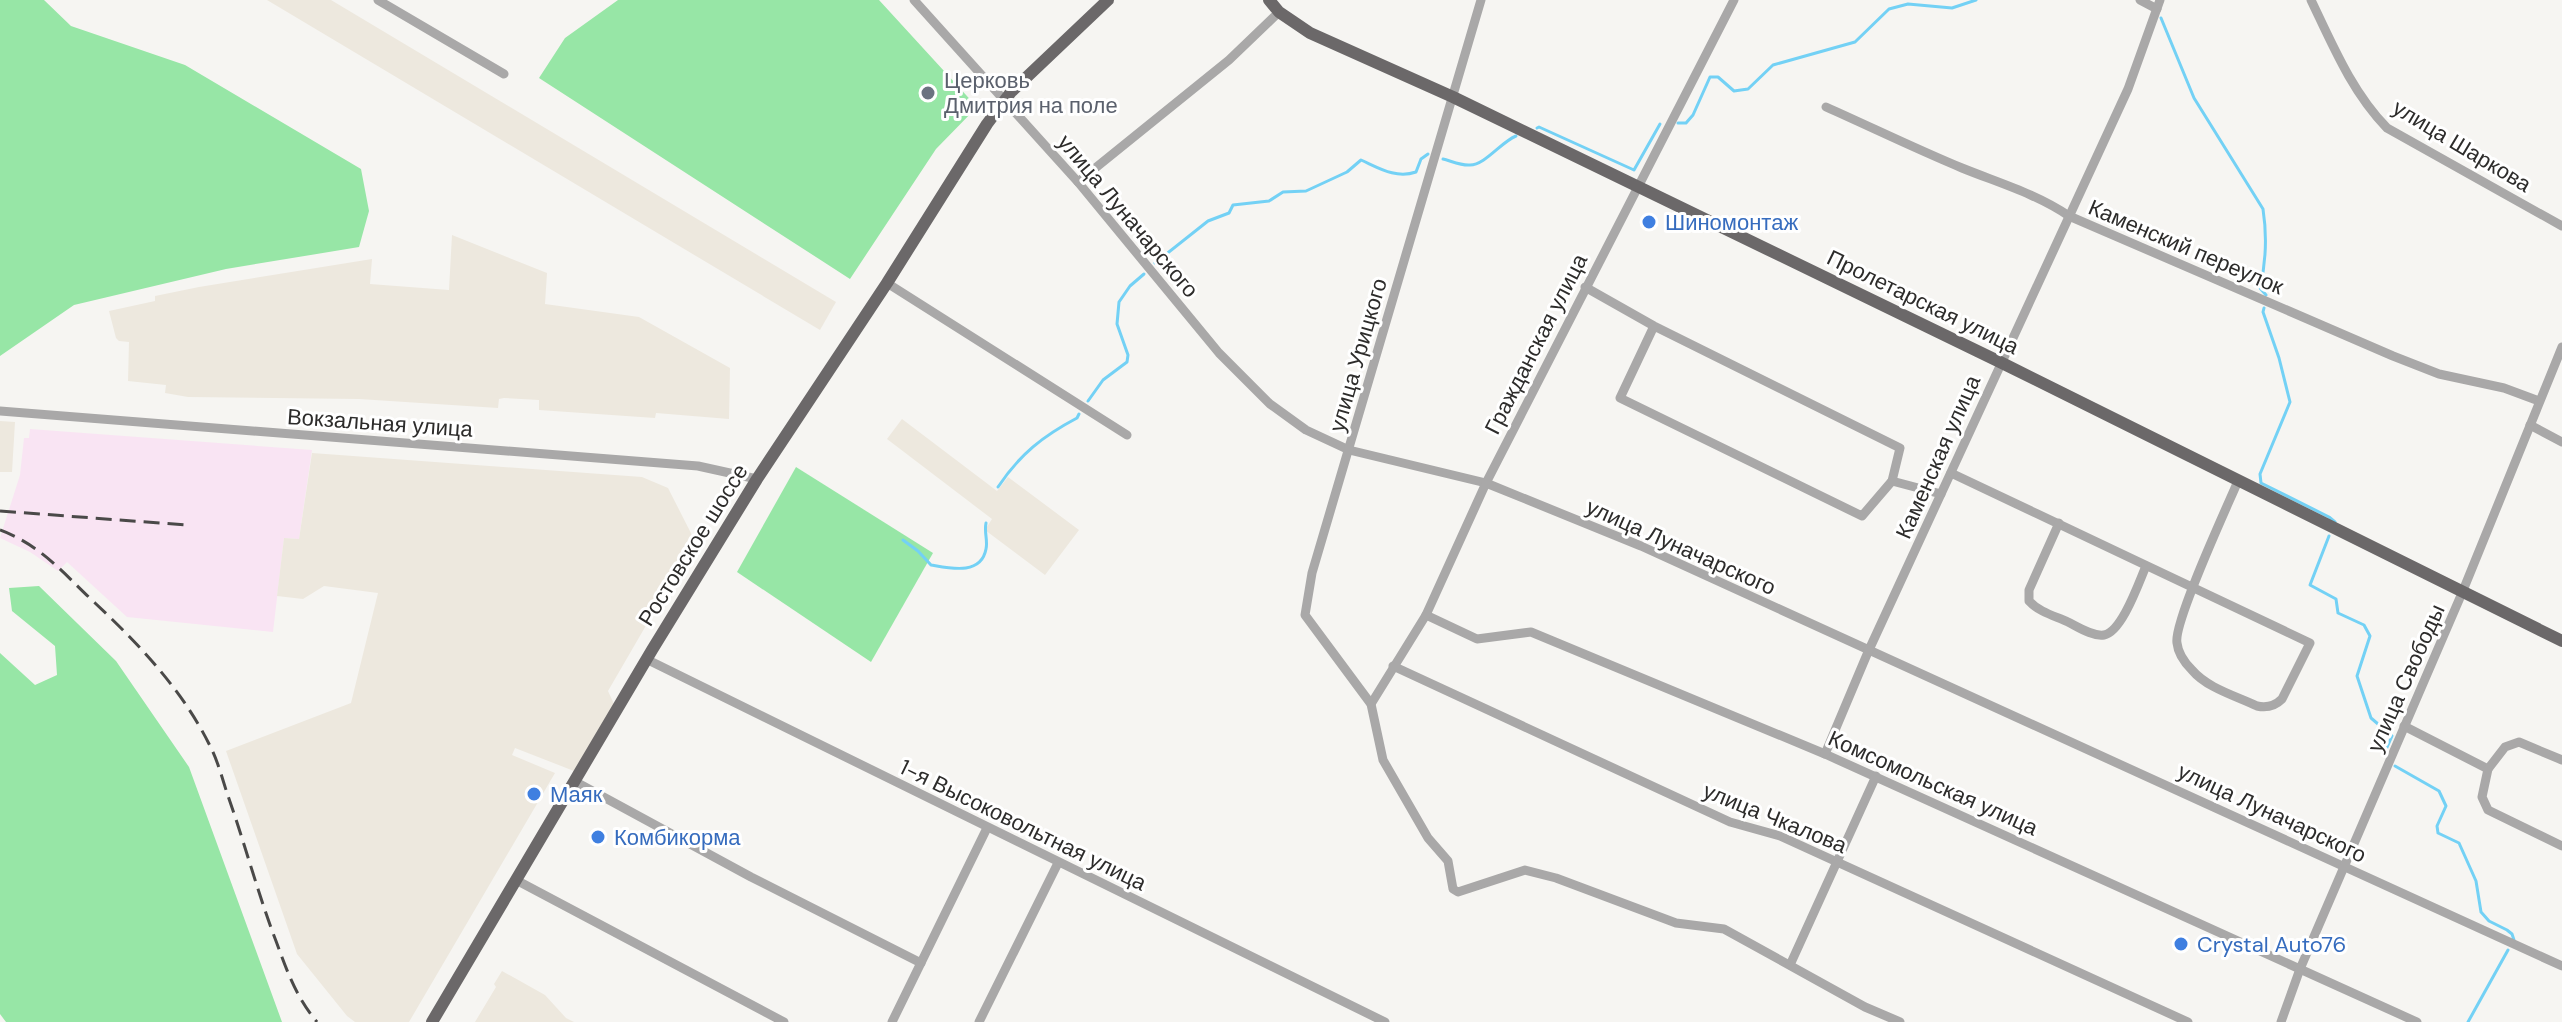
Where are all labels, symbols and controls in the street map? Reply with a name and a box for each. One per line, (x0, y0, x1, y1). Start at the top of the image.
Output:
place label: Церковь Дмитрия на поле (944, 66, 1118, 120)
marker: Церковь Дмитрия на поле (919, 84, 937, 102)
street label: улица Шаркова (2387, 93, 2537, 199)
street label: улица Луначарского (1051, 128, 1205, 304)
street label: Каменский переулок (2084, 193, 2288, 301)
place label: Шиномонтаж (1665, 208, 1798, 237)
marker: Шиномонтаж (1640, 213, 1658, 231)
street label: Пролетарская улица (1822, 243, 2024, 361)
street label: Гражданская улица (1478, 248, 1594, 439)
street label: улица Урицкого (1322, 275, 1394, 435)
street label: Каменская улица (1889, 370, 1987, 543)
street label: Вокзальная улица (286, 402, 475, 444)
street label: Ростовское шоссе (631, 459, 755, 631)
street label: улица Луначарского (1582, 492, 1780, 602)
street label: улица Свободы (2360, 600, 2452, 756)
street label: Комсомольская улица (1824, 724, 2043, 843)
street label: 1-я Высоковольтная улица (895, 753, 1152, 898)
street label: улица Луначарского (2173, 757, 2371, 869)
street label: улица Чкалова (1699, 776, 1852, 860)
place label: Маяк (550, 780, 603, 809)
marker: Маяк (525, 785, 543, 803)
place label: Комбикорма (614, 823, 741, 852)
marker: Комбикорма (589, 828, 607, 846)
place label: Crystal Auto76 (2197, 930, 2346, 959)
marker: Crystal Auto76 (2172, 935, 2190, 953)

